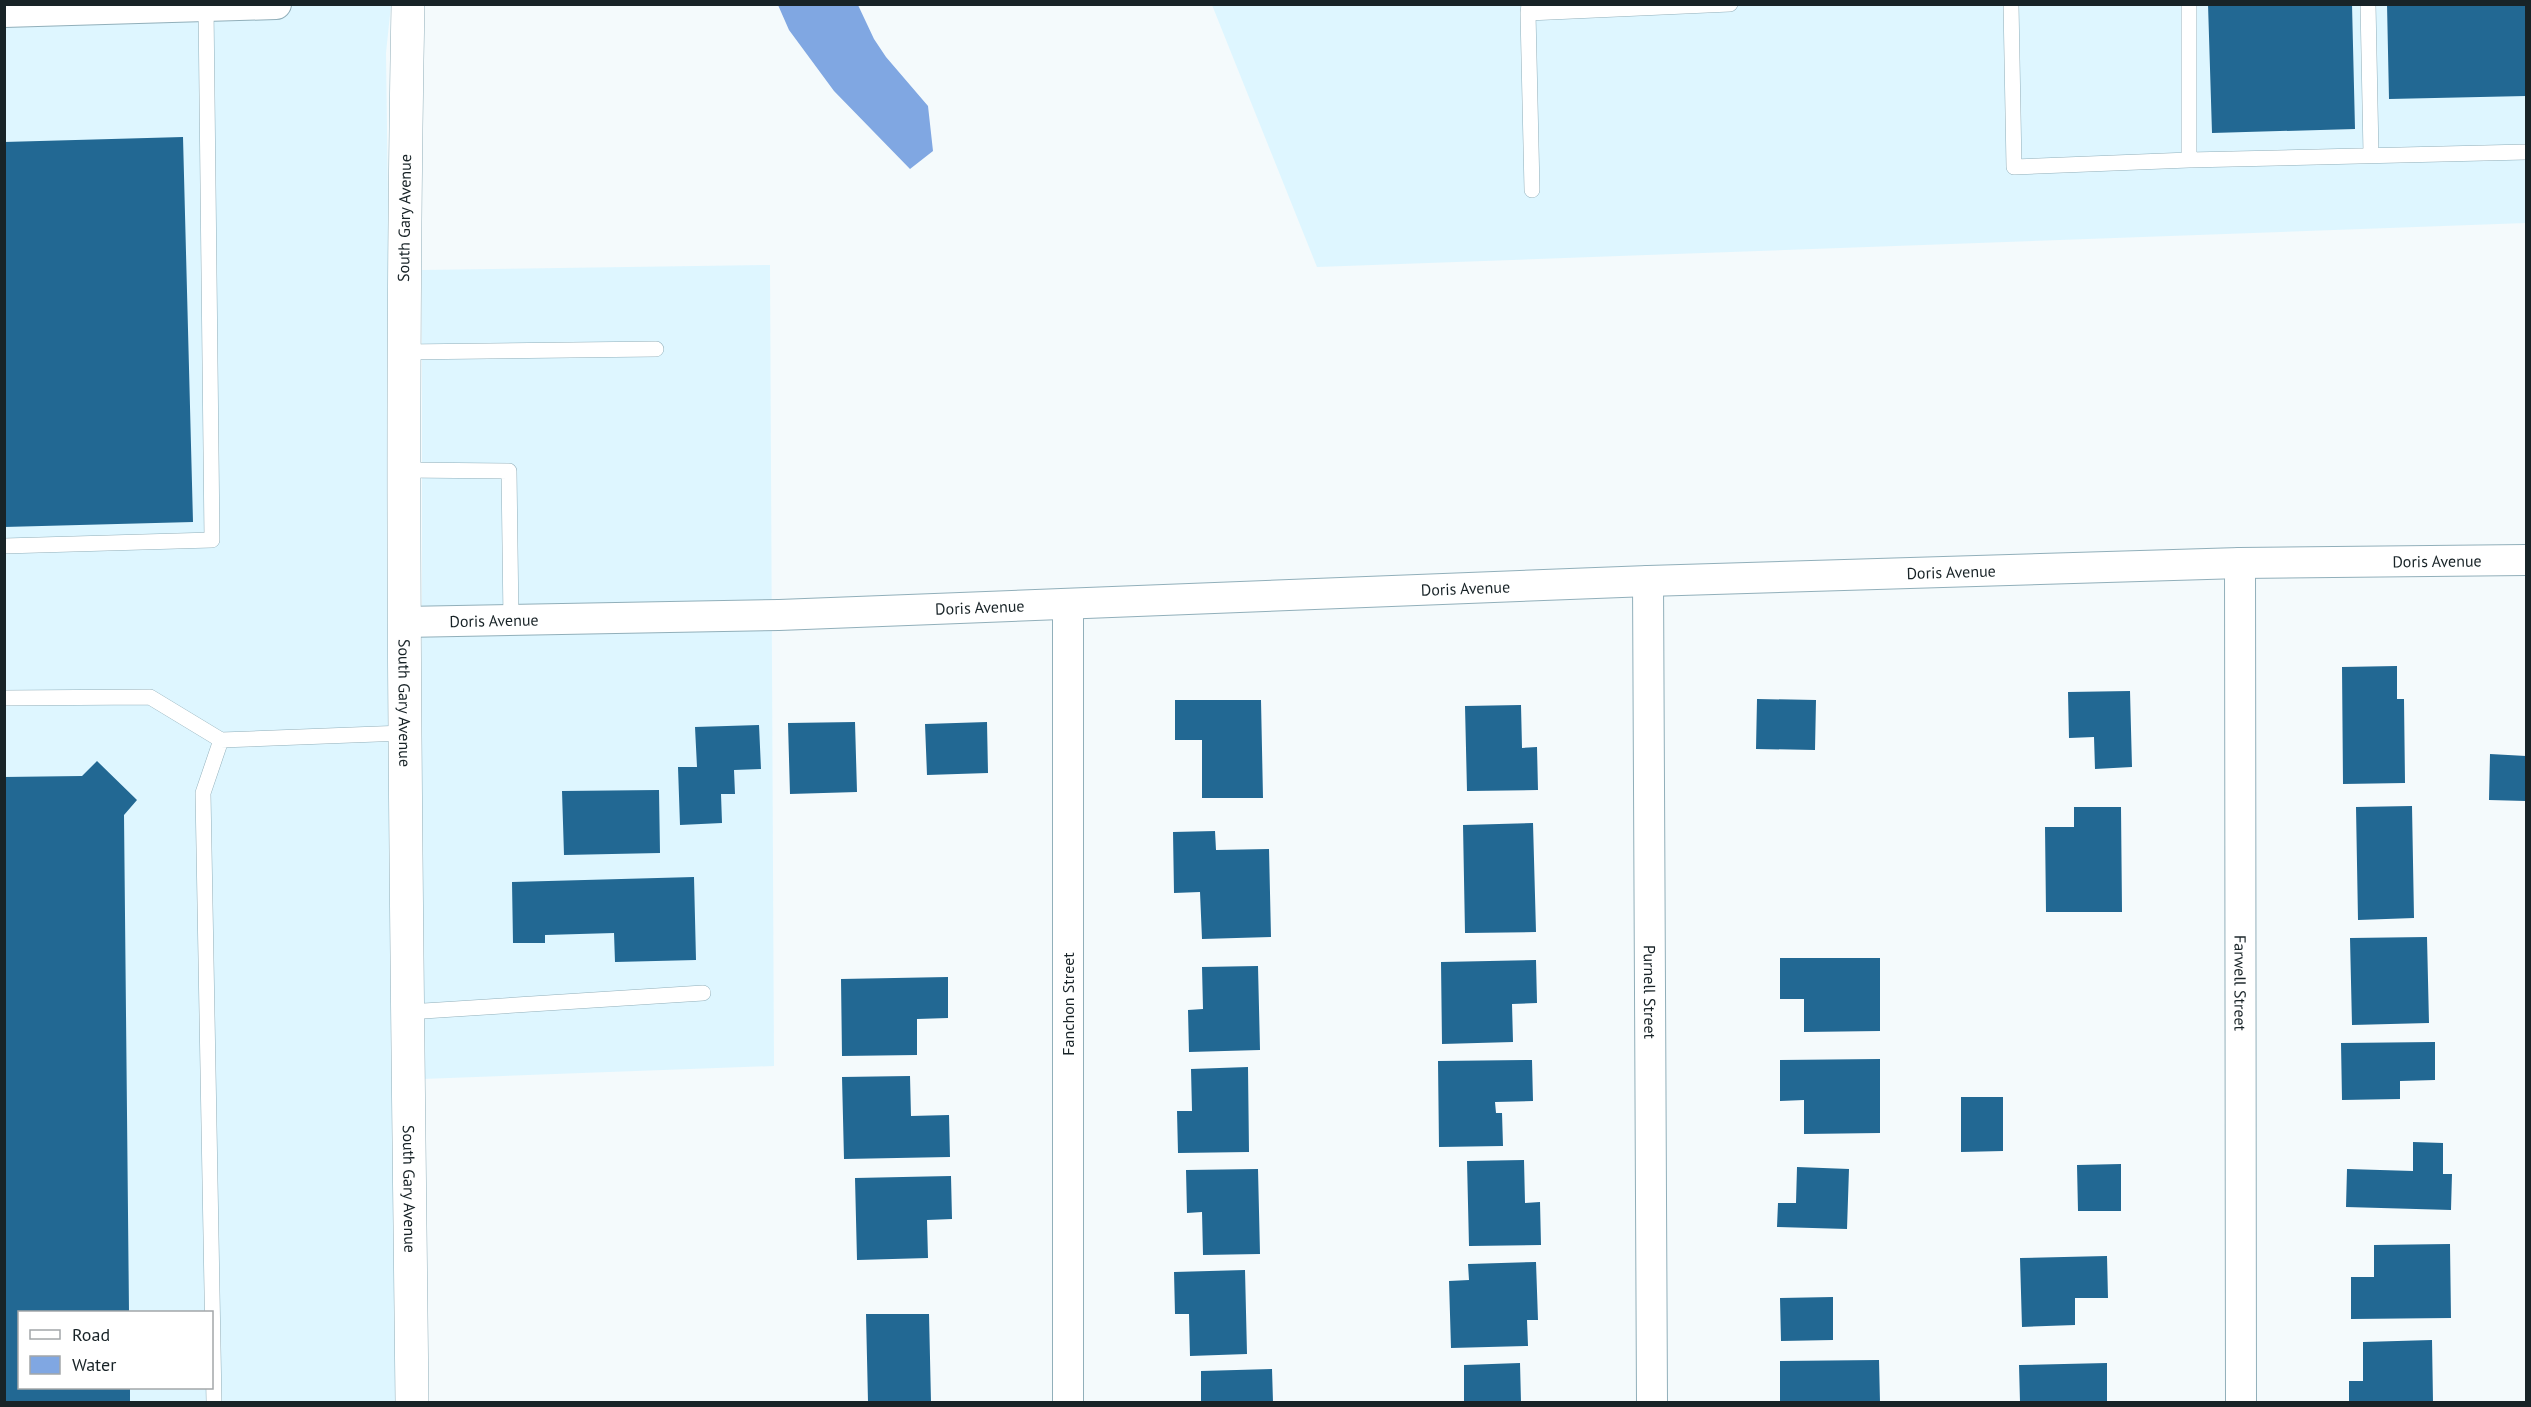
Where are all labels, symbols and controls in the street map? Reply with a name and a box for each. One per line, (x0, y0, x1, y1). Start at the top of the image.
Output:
street label: South Gary Avenue (393, 154, 415, 282)
street label: Doris Avenue (2392, 550, 2482, 571)
street label: Doris Avenue (1906, 560, 1996, 583)
street label: Doris Avenue (1420, 576, 1510, 600)
street label: Doris Avenue (935, 595, 1025, 619)
street label: Doris Avenue (449, 609, 539, 631)
street label: South Gary Avenue (394, 639, 415, 767)
street label: Farwell Street (2230, 935, 2251, 1032)
street label: Purnell Street (1640, 945, 1660, 1040)
street label: Fanchon Street (1058, 952, 1078, 1056)
street label: South Gary Avenue (399, 1125, 420, 1253)
legend (18, 1311, 213, 1389)
text: Road (72, 1323, 110, 1346)
text: Water (72, 1353, 116, 1376)

